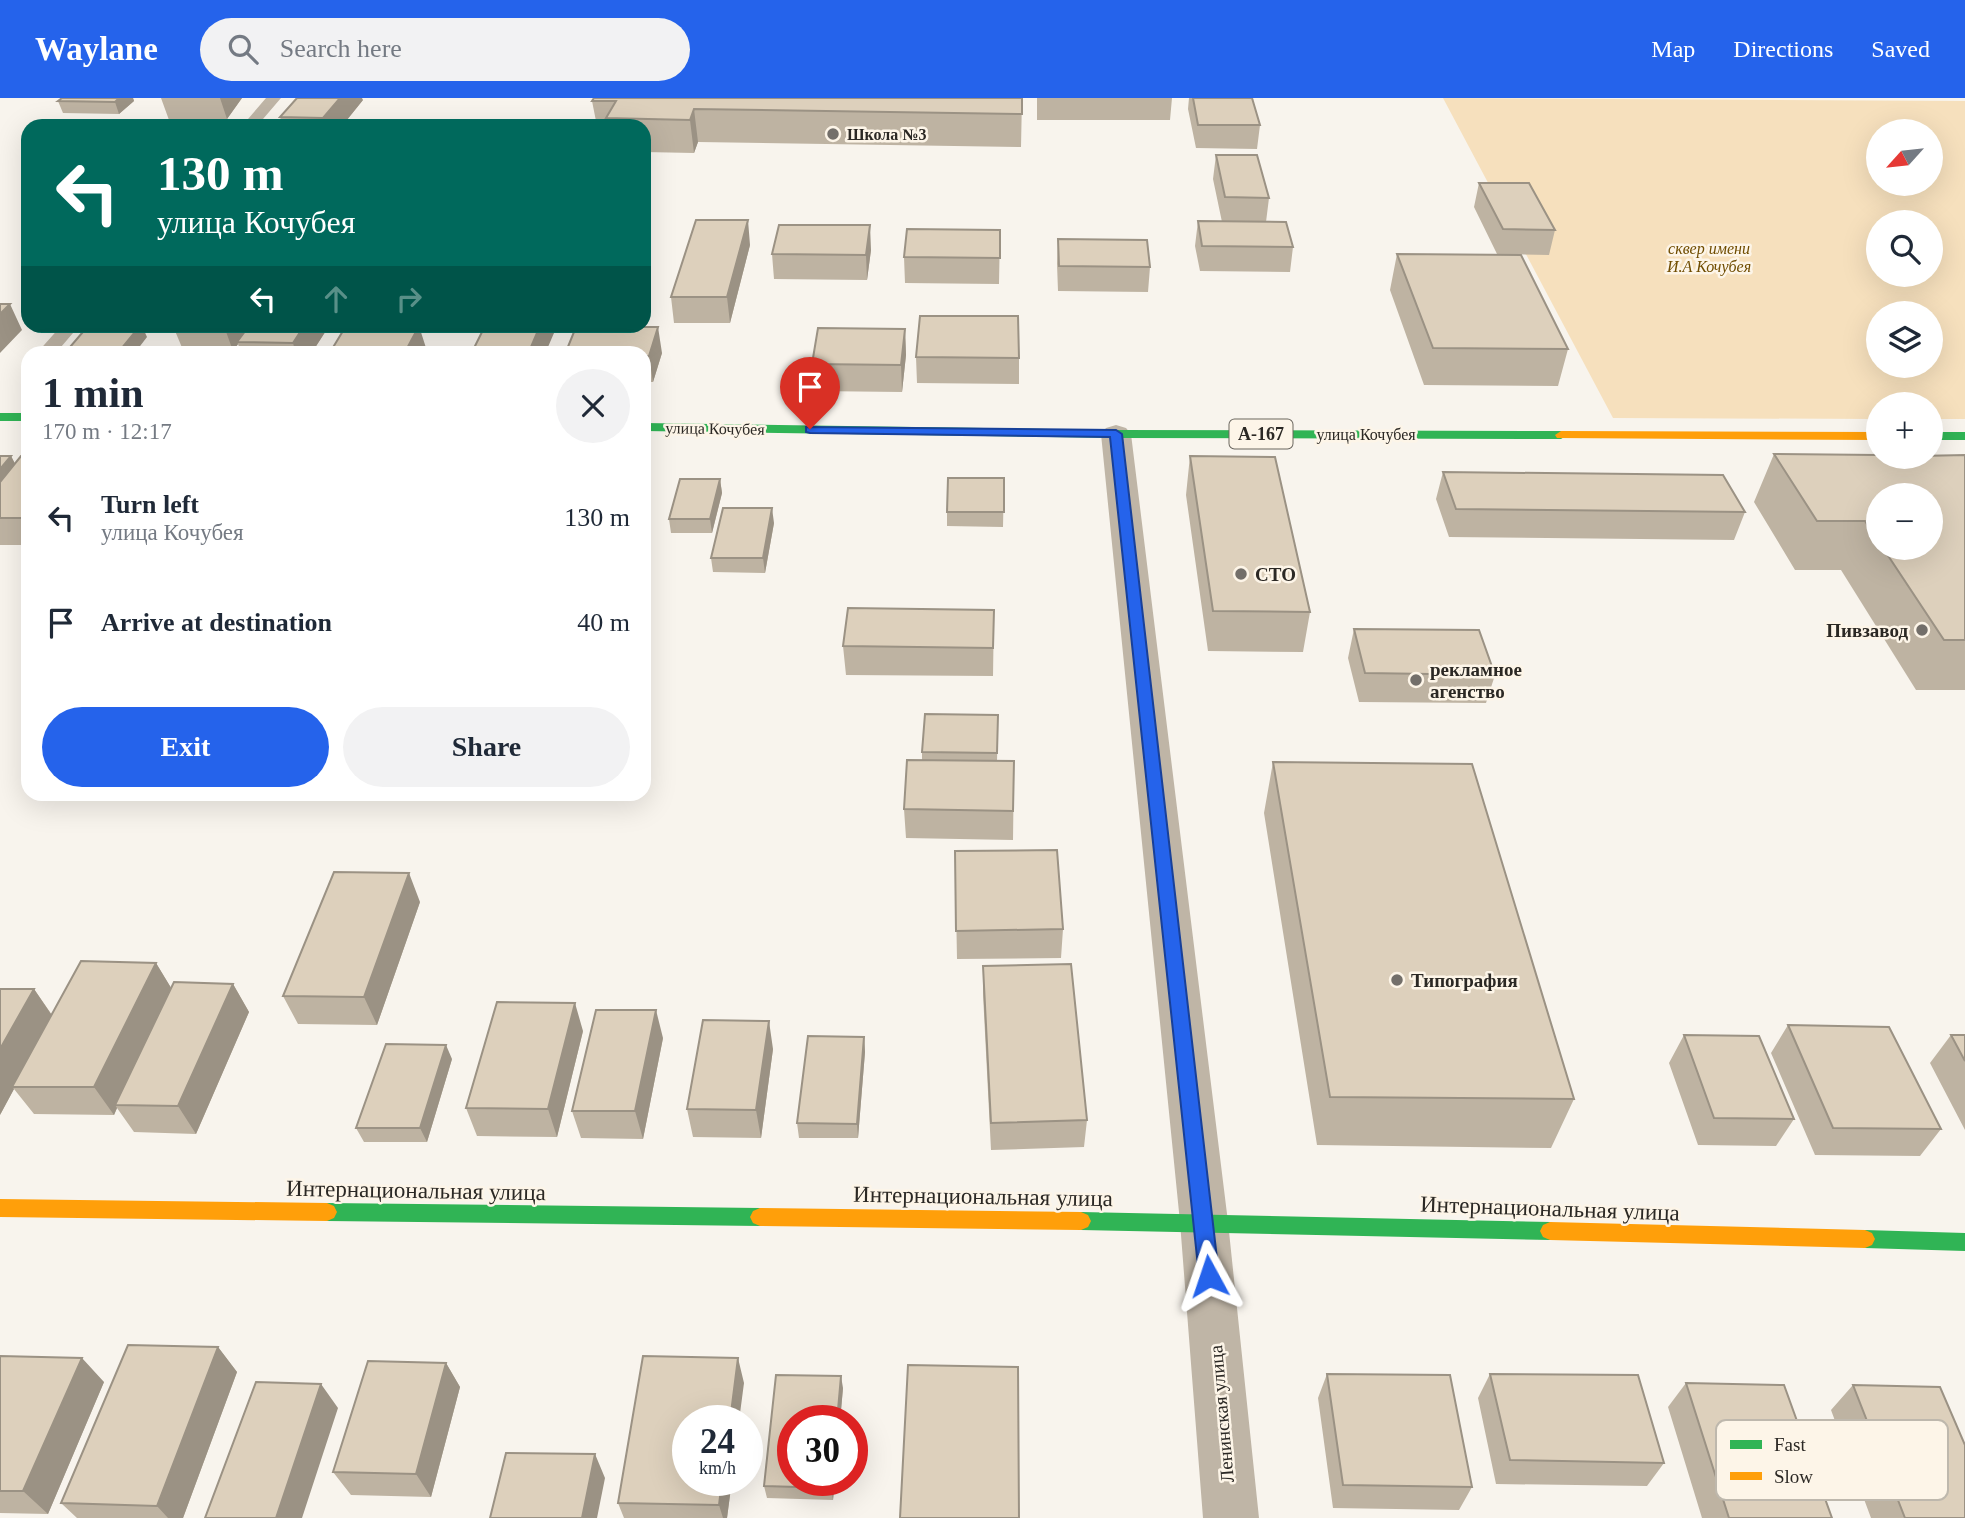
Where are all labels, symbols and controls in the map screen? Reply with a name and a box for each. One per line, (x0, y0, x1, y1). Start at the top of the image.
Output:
search box (200, 18, 690, 81)
icon: search (224, 30, 262, 68)
text: Waylane (35, 31, 158, 67)
text: Search here (280, 34, 402, 63)
text: Map (1651, 36, 1695, 62)
text: Directions (1733, 36, 1833, 62)
text: Saved (1871, 36, 1930, 62)
north arrow (1866, 119, 1942, 196)
map controls (1866, 119, 1943, 560)
marker: Школа №3 (825, 126, 841, 142)
place label: Школа №3 (847, 126, 926, 143)
text: 130 m (157, 146, 284, 201)
icon: left (42, 147, 133, 238)
text: улица Кочубея (157, 204, 355, 240)
button: search (1866, 210, 1943, 287)
park label: сквер имени И.А Кочубея (1666, 240, 1751, 276)
icon: left (244, 280, 282, 318)
icon: ahead (317, 280, 355, 318)
icon: right (390, 280, 428, 318)
button: layers (1866, 301, 1943, 378)
pin (780, 357, 840, 429)
icon: arrive (791, 368, 829, 406)
button: close (556, 369, 630, 443)
text: 1 min (42, 370, 144, 416)
button: + (1866, 392, 1943, 469)
text: 170 m · 12:17 (42, 419, 172, 444)
street label: улица Кочубея (665, 419, 765, 439)
road number: А-167 (1230, 420, 1292, 448)
street label: улица Кочубея (1316, 426, 1416, 444)
button: − (1866, 483, 1943, 560)
text: Turn left (101, 490, 199, 519)
icon: left (42, 499, 80, 537)
text: 130 m (564, 503, 630, 532)
text: улица Кочубея (101, 520, 244, 545)
place label: СТО (1255, 564, 1296, 585)
marker: СТО (1233, 566, 1249, 582)
icon: arrive (42, 604, 80, 642)
text: Arrive at destination (101, 608, 332, 637)
text: 40 m (577, 608, 630, 637)
place label: Пивзавод (1826, 620, 1908, 641)
marker: Пивзавод (1914, 622, 1930, 638)
place label: рекламное агенство (1430, 659, 1522, 702)
marker: рекламное агенство (1408, 672, 1424, 688)
button: Exit (42, 707, 329, 787)
button: Share (343, 707, 630, 787)
place label: Типография (1411, 970, 1518, 991)
marker: Типография (1389, 972, 1405, 988)
street label: Интернациональная улица (286, 1176, 546, 1205)
street label: Интернациональная улица (853, 1182, 1113, 1211)
street label: Интернациональная улица (1420, 1191, 1680, 1226)
position arrow (1172, 1239, 1246, 1313)
street label: Ленинская улица (1205, 1344, 1238, 1484)
speed limit sign: 30 (777, 1405, 868, 1496)
legend (1716, 1420, 1948, 1500)
text: 24 (700, 1422, 735, 1461)
text: Fast (1774, 1434, 1806, 1455)
text: km/h (699, 1458, 736, 1478)
text: Slow (1774, 1466, 1813, 1487)

